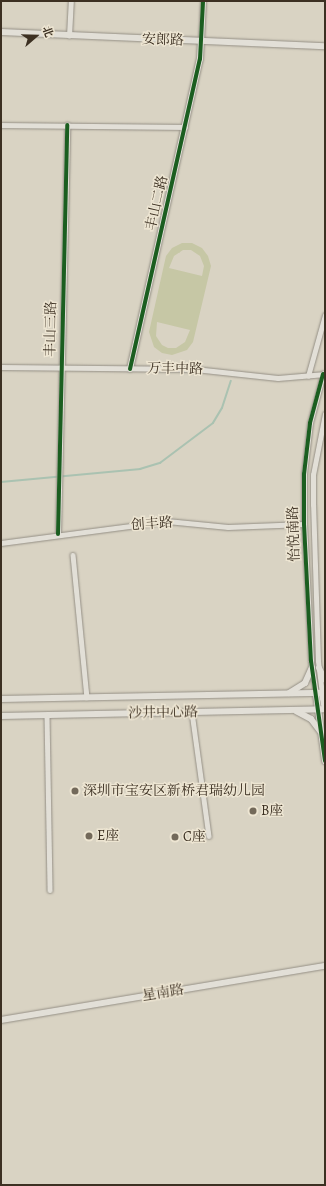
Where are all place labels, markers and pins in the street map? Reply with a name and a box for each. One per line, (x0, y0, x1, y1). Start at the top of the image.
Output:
place label: 深圳市宝安区新桥君瑞幼儿园 (83, 783, 265, 799)
marker: 深圳市宝安区新桥君瑞幼儿园 (70, 786, 80, 796)
place label: B座 (261, 803, 283, 819)
marker: B座 (248, 806, 258, 816)
place label: E座 (97, 828, 119, 844)
place label: C座 (183, 829, 206, 845)
marker: E座 (84, 831, 94, 841)
marker: C座 (170, 832, 180, 842)

